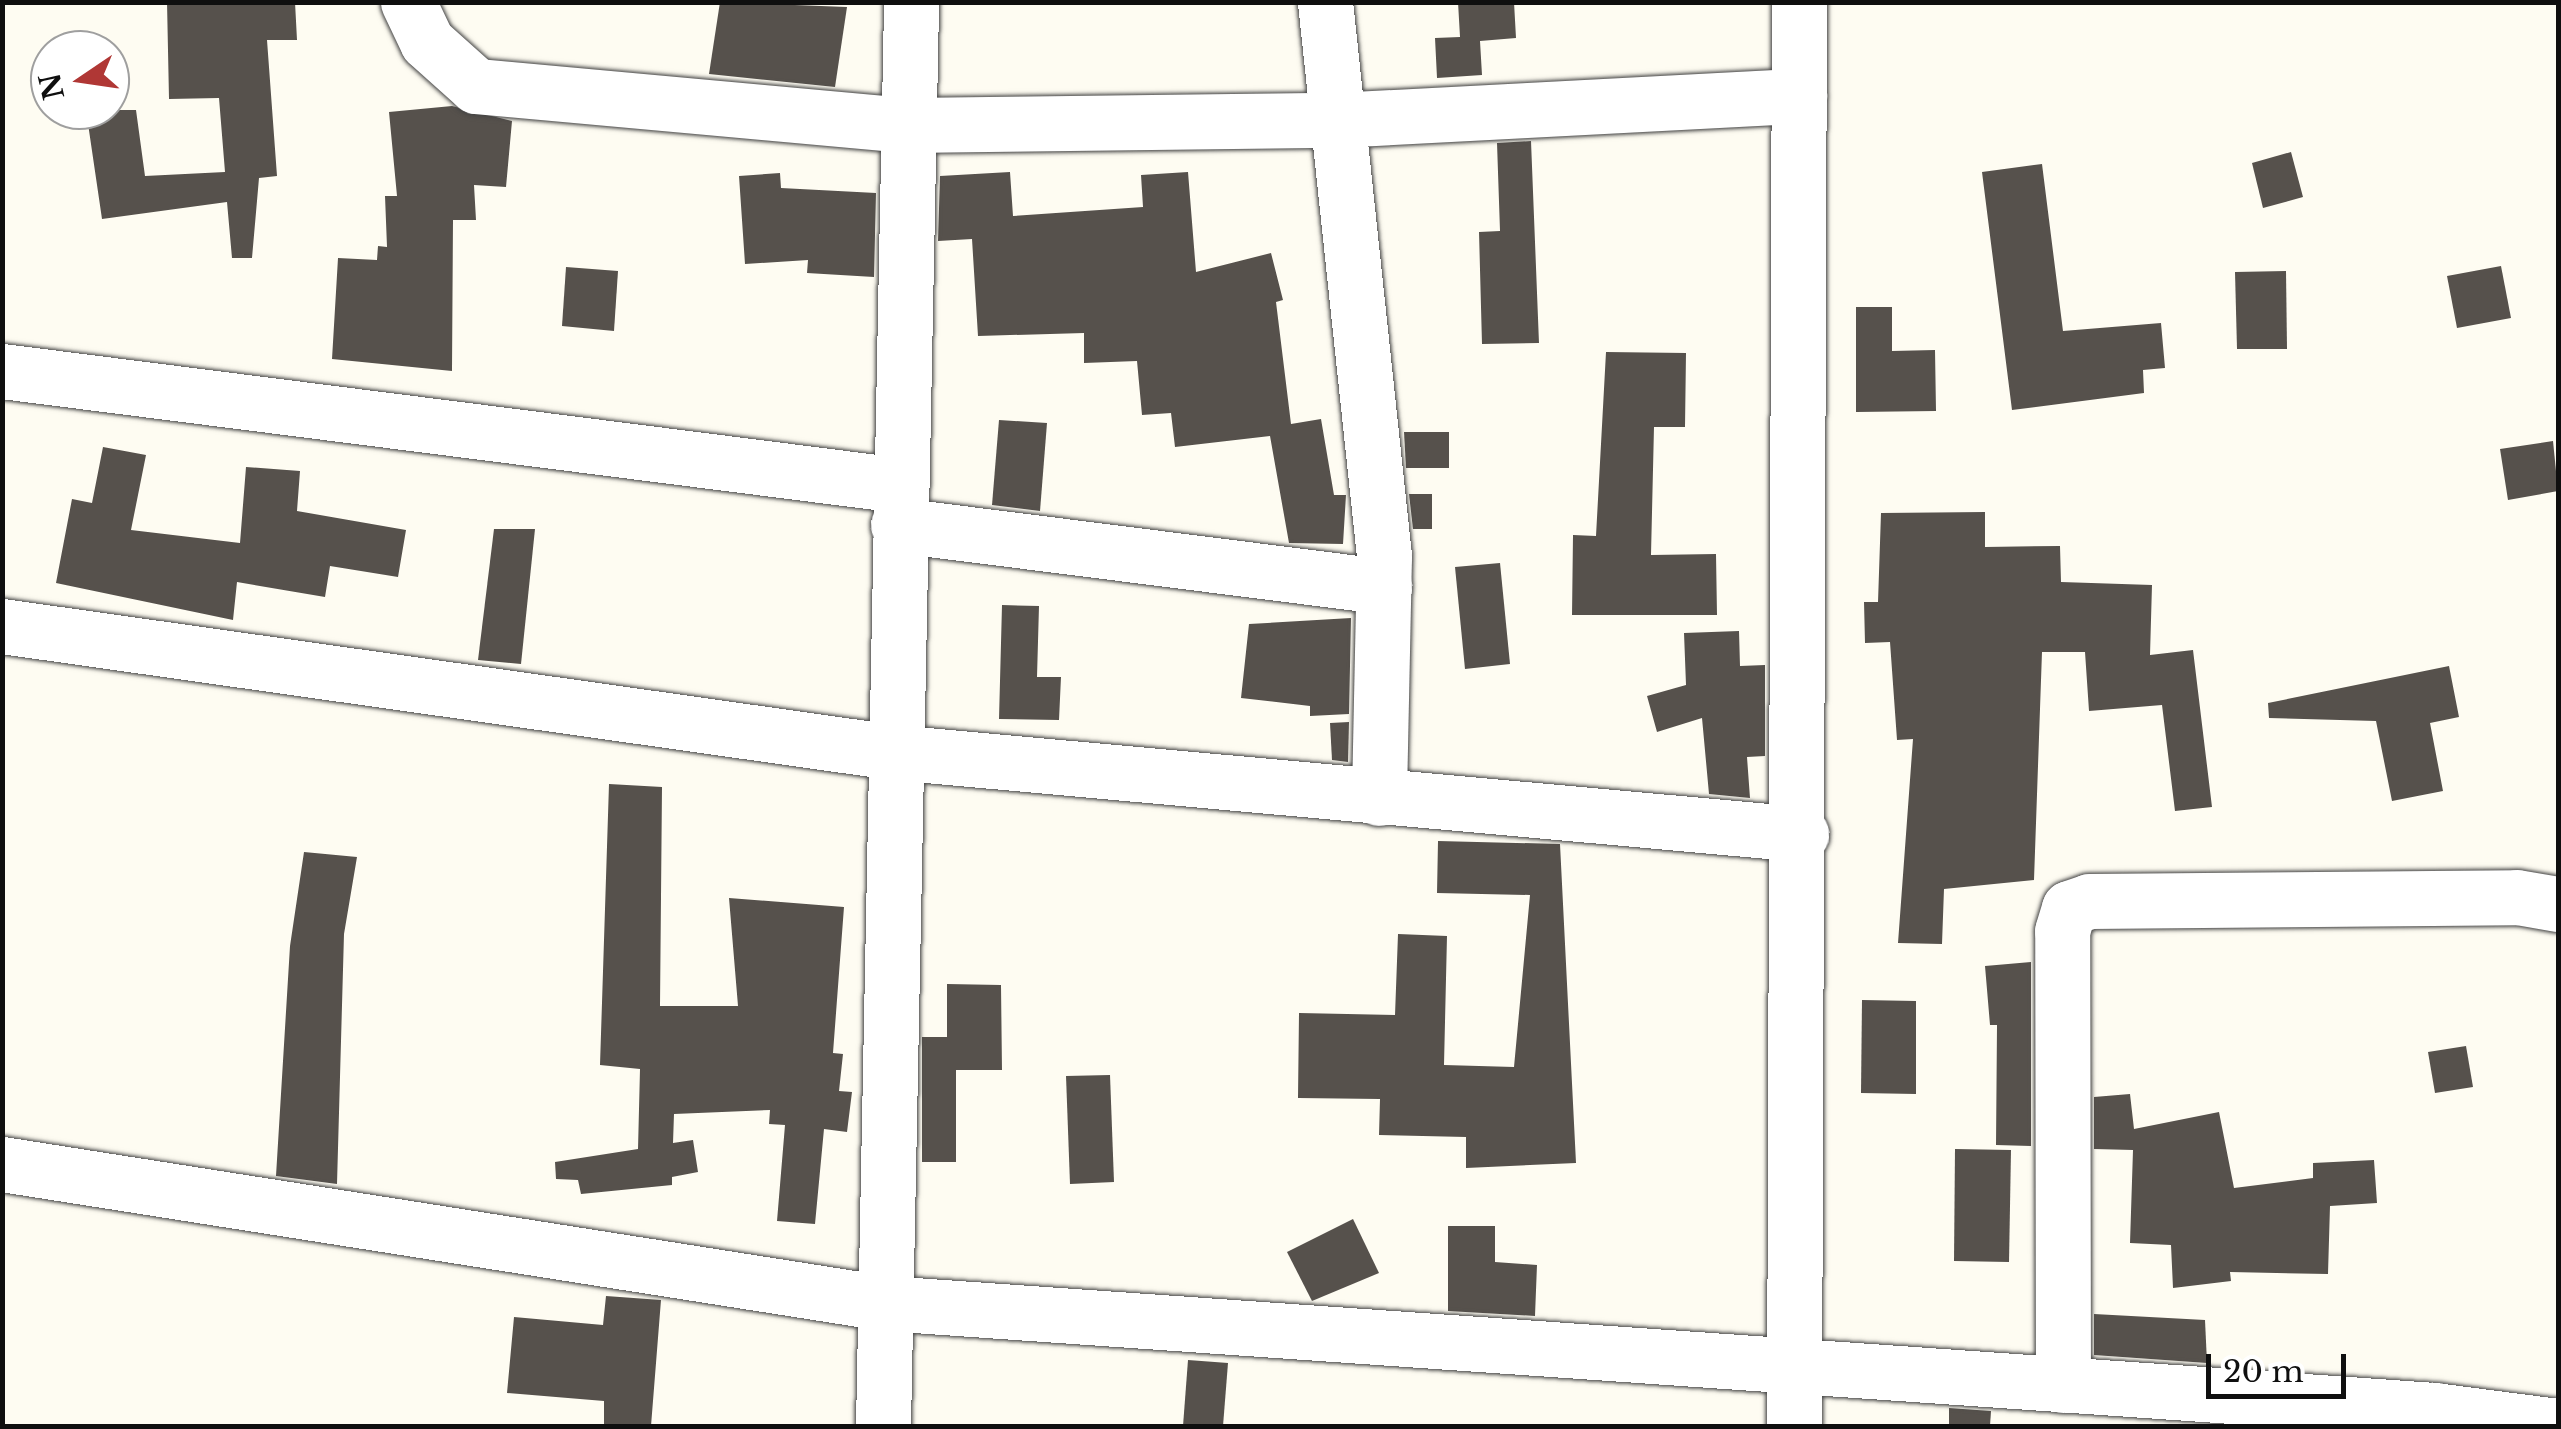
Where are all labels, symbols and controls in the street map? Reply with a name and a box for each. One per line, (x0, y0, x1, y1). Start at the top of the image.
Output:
north arrow (30, 30, 130, 130)
text: N (32, 70, 72, 103)
scale bar (2211, 1334, 2351, 1396)
text: 20 m (2223, 1353, 2304, 1390)

